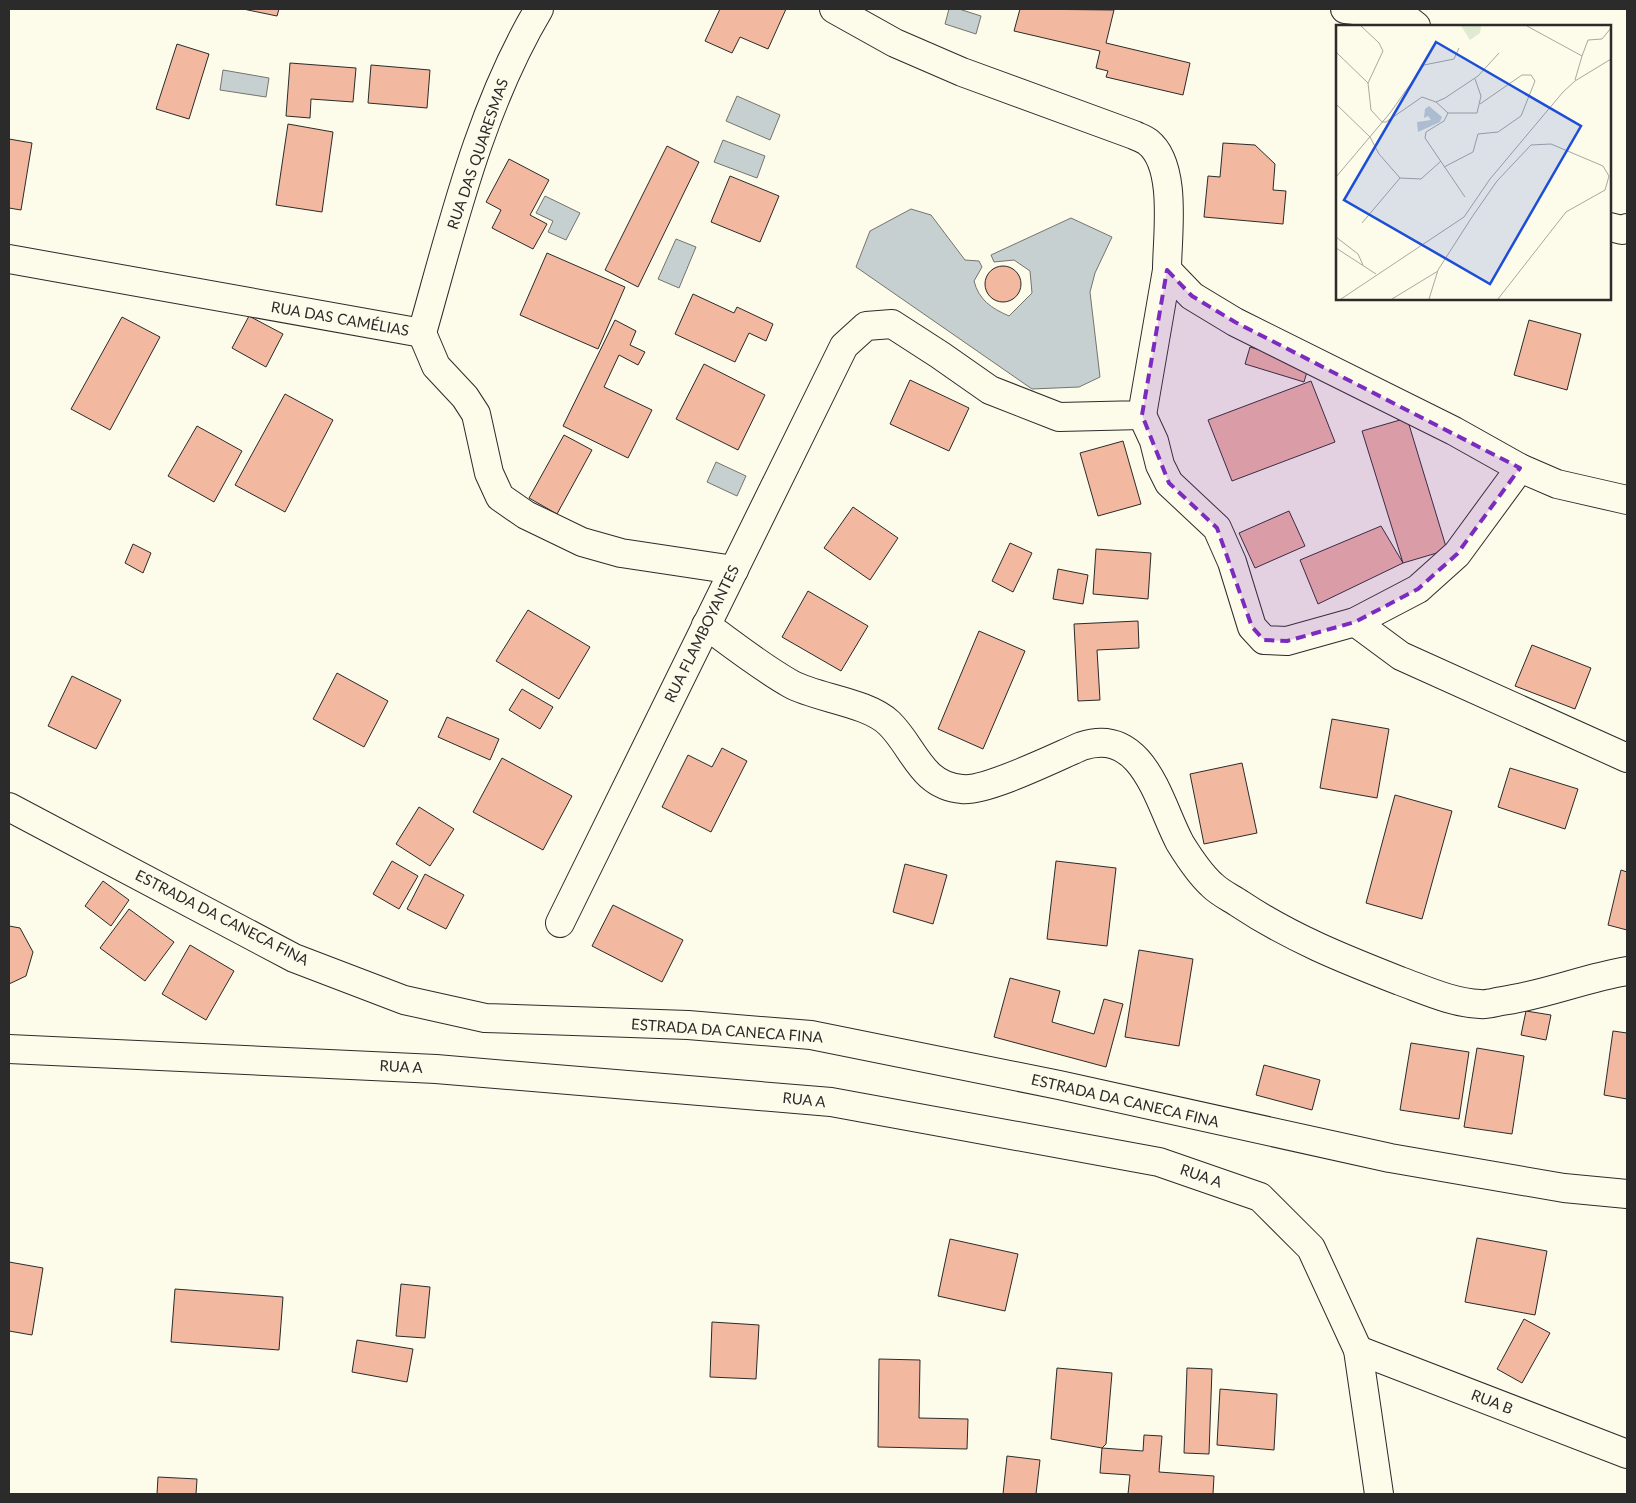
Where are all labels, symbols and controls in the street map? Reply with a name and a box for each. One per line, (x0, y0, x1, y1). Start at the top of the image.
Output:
inset map (1336, 25, 1611, 300)
street label: RUA DAS QUARESMAS (443, 76, 511, 231)
street label: RUA DAS CAMÉLIAS (270, 297, 411, 339)
street label: RUA FLAMBOYANTES (660, 562, 742, 705)
street label: ESTRADA DA CANECA FINA (133, 865, 313, 969)
street label: ESTRADA DA CANECA FINA (631, 1014, 824, 1046)
street label: RUA A (379, 1056, 424, 1076)
street label: ESTRADA DA CANECA FINA (1030, 1070, 1222, 1131)
street label: RUA A (782, 1088, 827, 1110)
street label: RUA A (1178, 1159, 1226, 1191)
street label: RUA B (1469, 1385, 1516, 1417)

